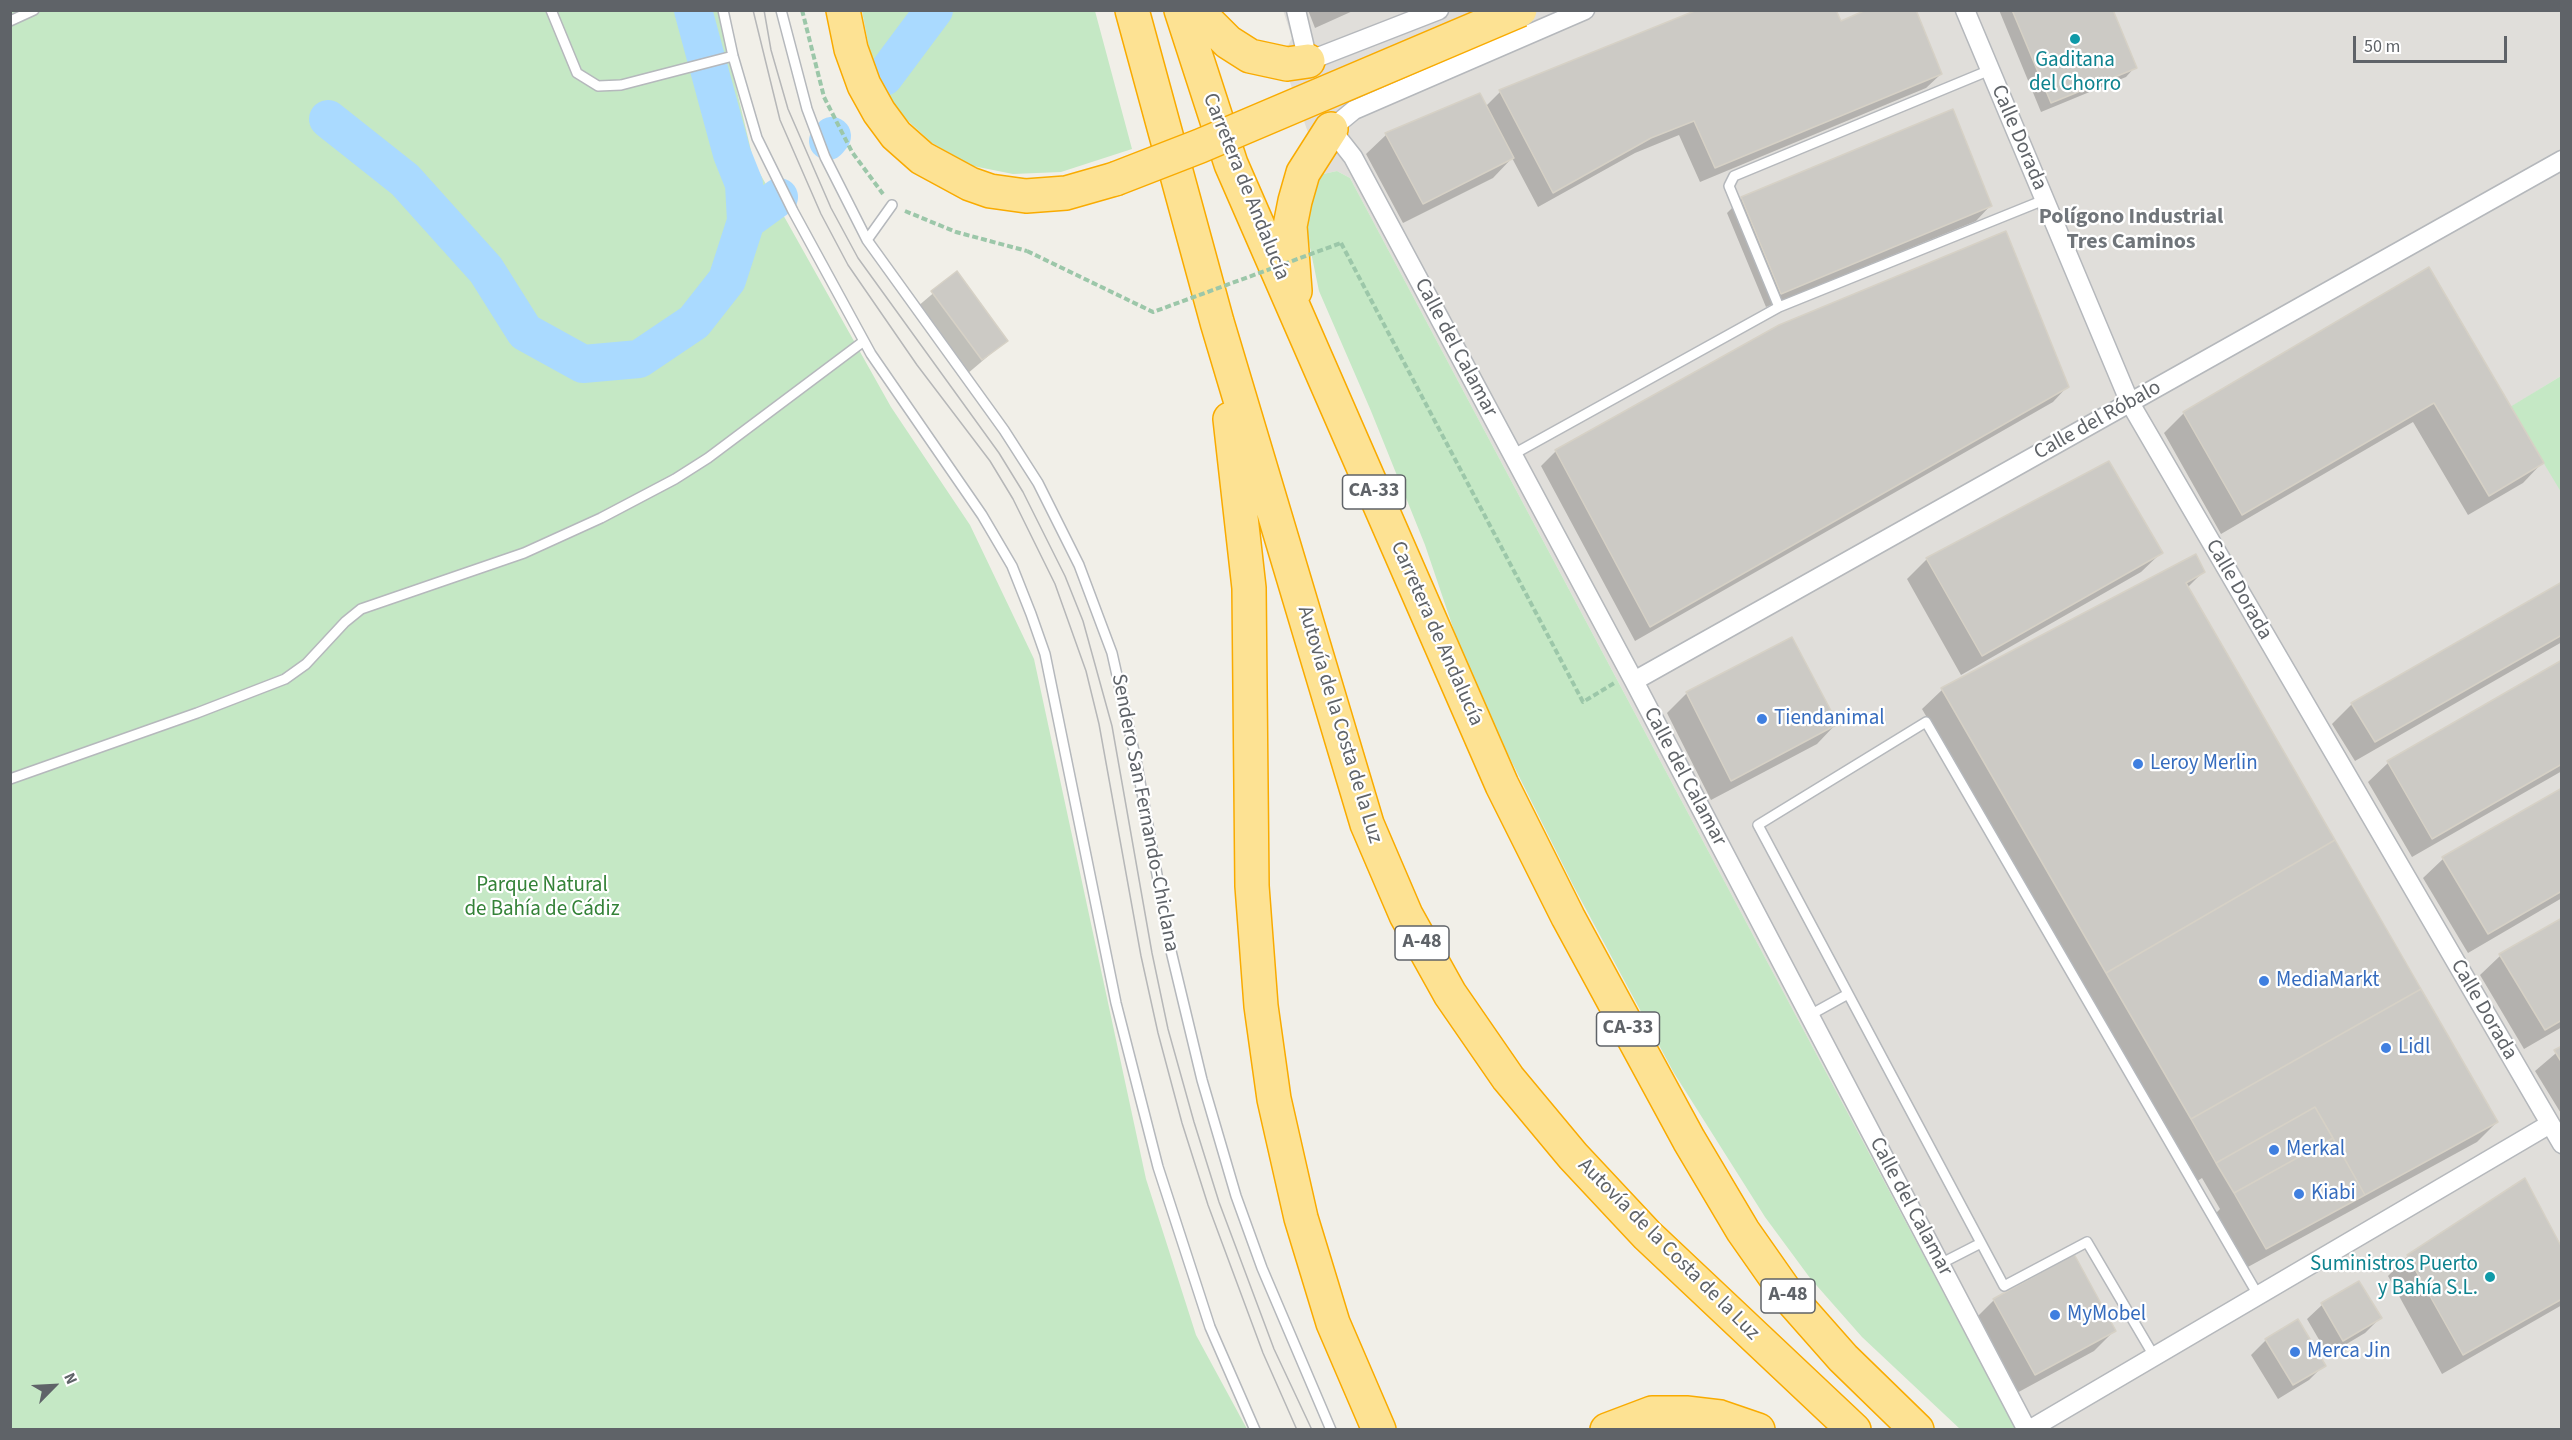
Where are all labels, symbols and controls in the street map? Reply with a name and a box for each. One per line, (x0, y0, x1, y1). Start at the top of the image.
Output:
scale bar (2356, 24, 2510, 62)
marker: Gaditana del Chorro (2068, 32, 2082, 46)
text: 50 m (2364, 34, 2400, 59)
place label: Gaditana del Chorro (2029, 48, 2121, 98)
street label: Calle Dorada (1985, 82, 2051, 194)
street label: Carretera de Andalucía (1196, 90, 1294, 284)
district label: Polígono Industrial Tres Caminos (2039, 205, 2223, 256)
street label: Calle del Calamar (1408, 274, 1502, 422)
street label: Calle del Róbalo (2030, 376, 2166, 466)
road number: CA-33 (1342, 475, 1406, 509)
street label: Calle Dorada (2199, 535, 2277, 645)
street label: Carretera de Andalucía (1384, 538, 1488, 730)
street label: Autovía de la Costa de la Luz (1291, 603, 1387, 847)
street label: Sendero San Fernando-Chiclana (1105, 672, 1183, 954)
street label: Calle del Calamar (1637, 703, 1731, 851)
place label: Tiendanimal (1774, 706, 1885, 732)
marker: Tiendanimal (1755, 712, 1769, 726)
place label: Leroy Merlin (2150, 751, 2258, 777)
marker: Leroy Merlin (2131, 757, 2145, 771)
park label: Parque Natural de Bahía de Cádiz (464, 873, 620, 923)
road number: A-48 (1395, 926, 1449, 960)
street label: Calle Dorada (2444, 955, 2522, 1065)
place label: MediaMarkt (2276, 968, 2379, 994)
marker: MediaMarkt (2257, 974, 2271, 988)
road number: CA-33 (1596, 1012, 1660, 1046)
place label: Lidl (2398, 1035, 2430, 1061)
marker: Lidl (2379, 1041, 2393, 1055)
street label: Calle del Calamar (1863, 1133, 1957, 1281)
place label: Merkal (2286, 1137, 2345, 1163)
marker: Merkal (2267, 1143, 2281, 1157)
street label: Autovía de la Costa de la Luz (1572, 1154, 1764, 1346)
place label: Kiabi (2311, 1181, 2356, 1207)
marker: Kiabi (2292, 1187, 2306, 1201)
place label: Suministros Puerto y Bahía S.L. (2310, 1252, 2478, 1302)
marker: Suministros Puerto y Bahía S.L. (2483, 1270, 2497, 1284)
road number: A-48 (1761, 1279, 1815, 1313)
place label: MyMobel (2067, 1302, 2146, 1328)
marker: MyMobel (2048, 1308, 2062, 1322)
place label: Merca Jin (2307, 1339, 2391, 1365)
marker: Merca Jin (2288, 1345, 2302, 1359)
north arrow (24, 1356, 84, 1416)
text: N (58, 1369, 83, 1388)

